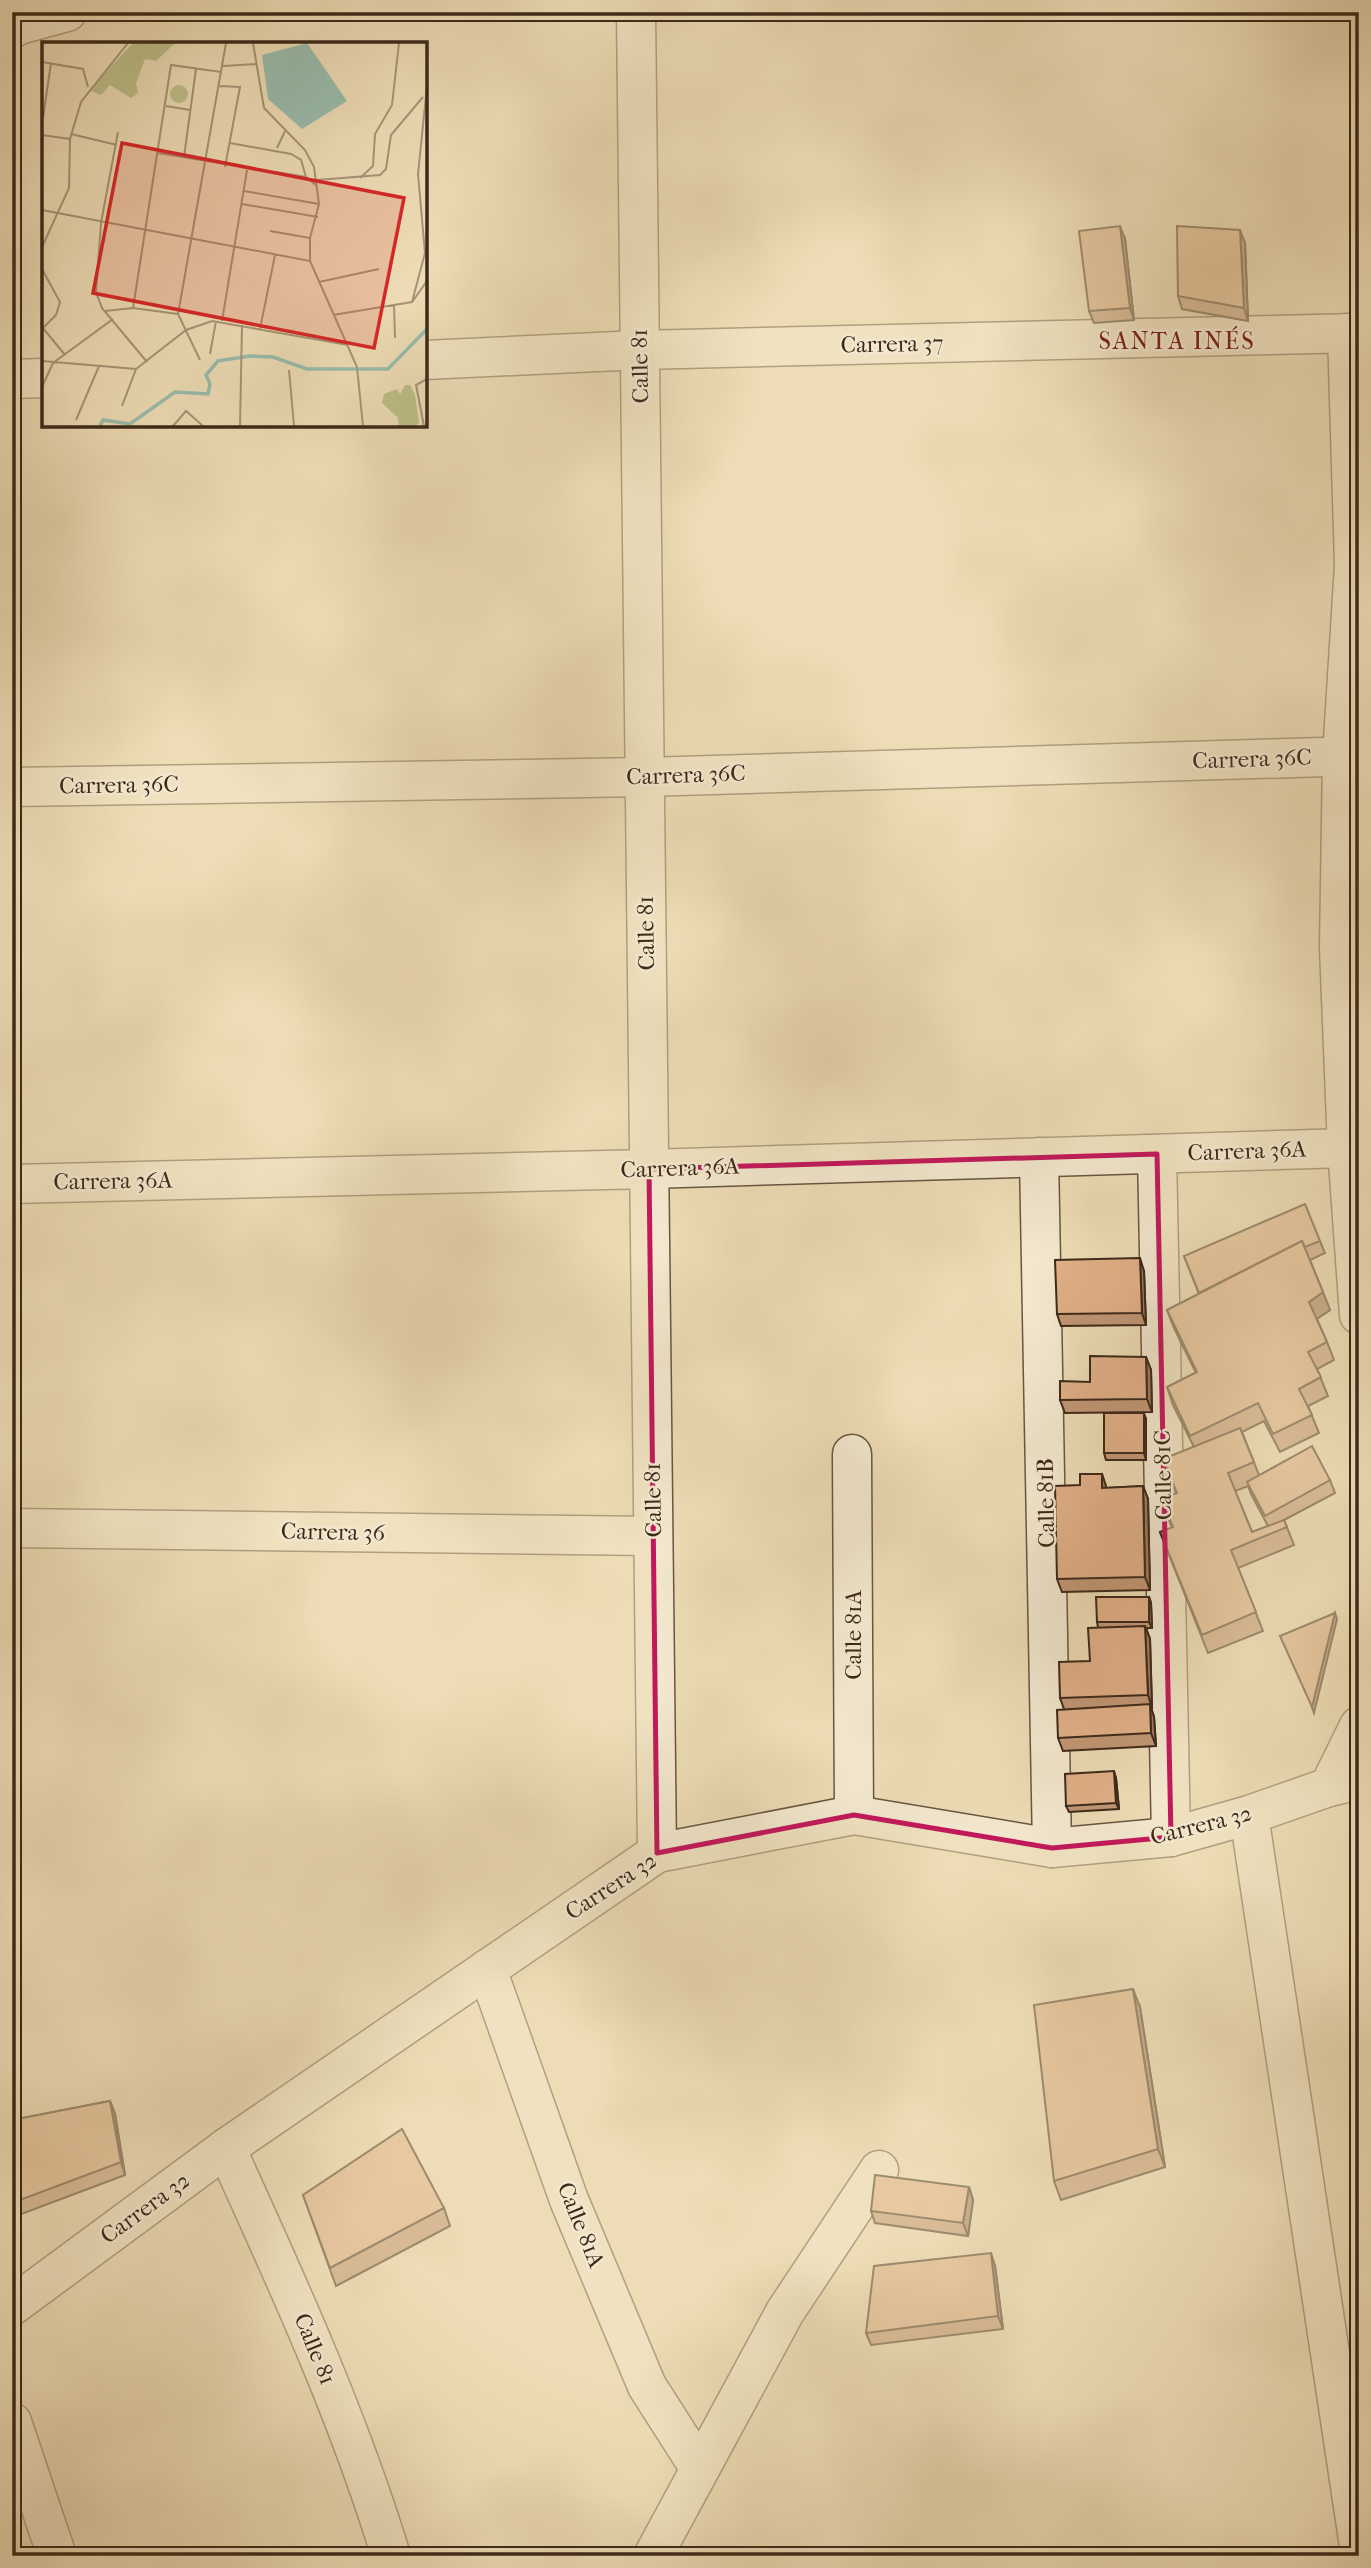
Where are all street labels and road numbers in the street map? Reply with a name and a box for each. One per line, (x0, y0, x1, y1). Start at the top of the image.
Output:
street label: Calle 81 (626, 328, 654, 404)
street label: Carrera 37 (840, 330, 944, 358)
street label: Carrera 36C (1192, 743, 1312, 775)
street label: Carrera 36C (626, 759, 746, 791)
street label: Carrera 36C (59, 770, 179, 800)
street label: Calle 81 (632, 895, 660, 971)
street label: Carrera 36A (1187, 1135, 1308, 1167)
street label: Carrera 36A (620, 1152, 741, 1184)
street label: Carrera 36A (53, 1166, 174, 1196)
street label: Calle 81C (1149, 1430, 1177, 1520)
street label: Calle 81B (1032, 1458, 1060, 1548)
street label: Calle 81 (639, 1462, 667, 1538)
street label: Carrera 36 (281, 1518, 386, 1546)
street label: Calle 81A (840, 1589, 867, 1680)
street label: Carrera 32 (1147, 1799, 1255, 1851)
street label: Carrera 32 (560, 1846, 662, 1926)
street label: Carrera 32 (95, 2167, 195, 2249)
street label: Calle 81A (552, 2178, 611, 2273)
street label: Calle 81 (288, 2309, 342, 2389)

